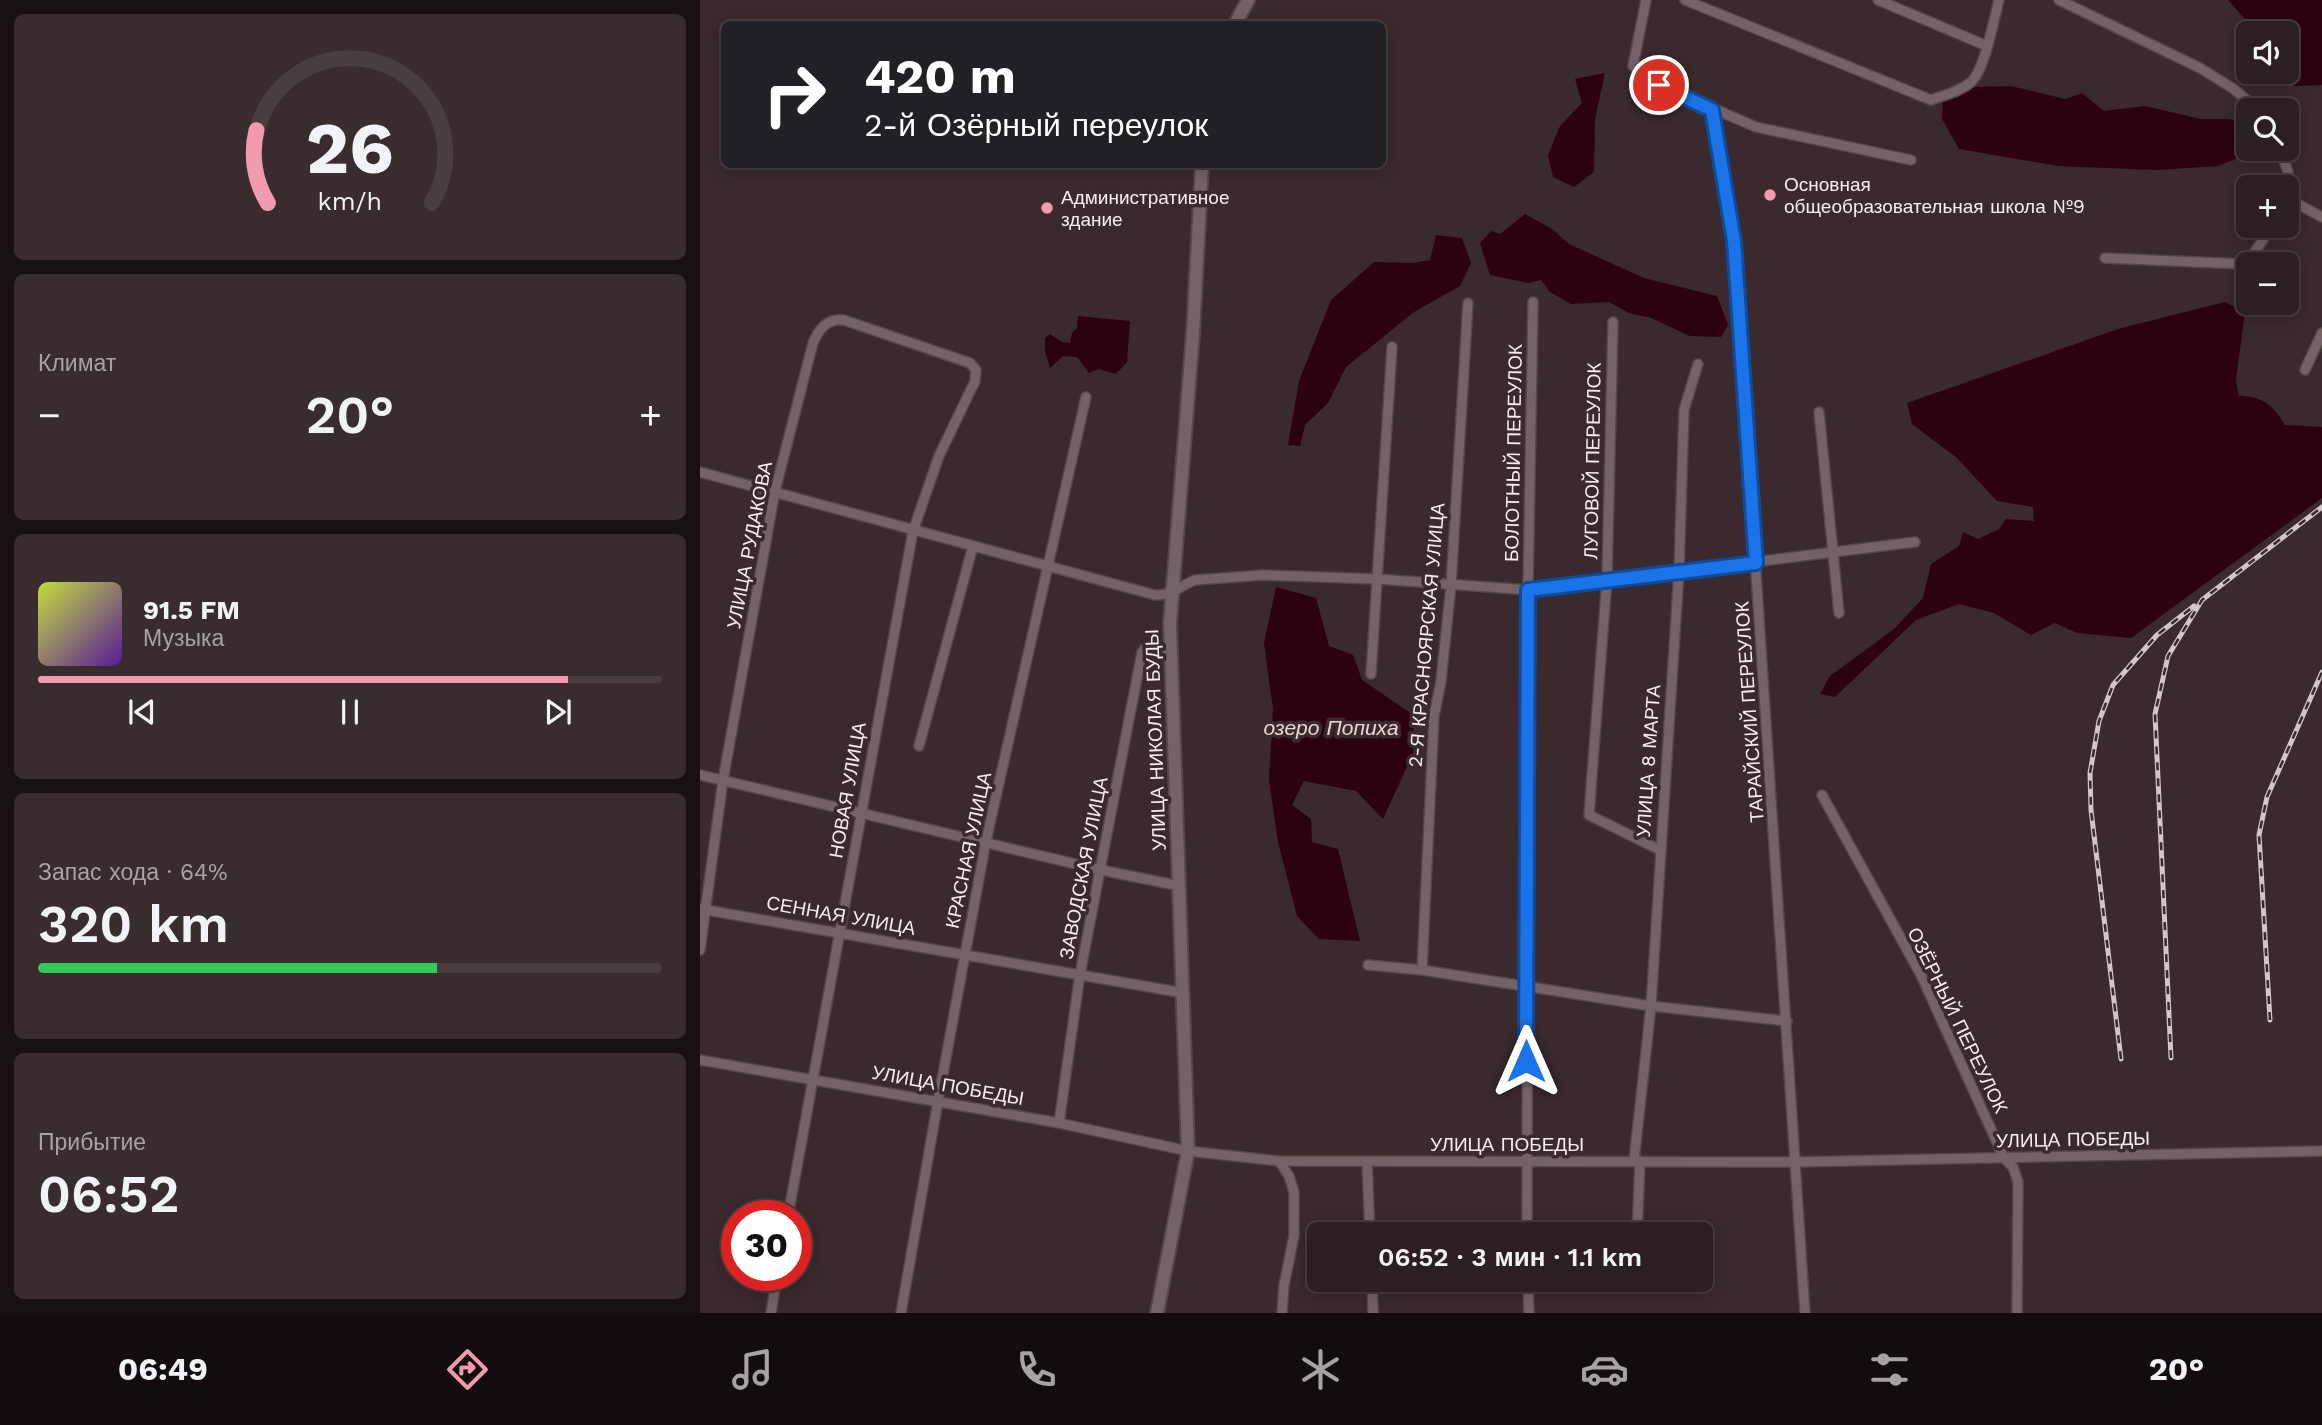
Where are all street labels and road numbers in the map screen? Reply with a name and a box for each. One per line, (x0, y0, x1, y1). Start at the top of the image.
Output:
street label: БОЛОТНЫЙ ПЕРЕУЛОК (1500, 344, 1527, 562)
street label: ЛУГОВОЙ ПЕРЕУЛОК (1579, 362, 1606, 560)
street label: УЛИЦА РУДАКОВА (722, 459, 777, 631)
street label: 2-Я КРАСНОЯРСКАЯ УЛИЦА (1403, 502, 1450, 768)
street label: ТАРАЙСКИЙ ПЕРЕУЛОК (1730, 601, 1769, 823)
street label: УЛИЦА НИКОЛАЯ БУДЫ (1140, 629, 1171, 851)
street label: УЛИЦА 8 МАРТА (1632, 684, 1665, 838)
street label: НОВАЯ УЛИЦА (824, 720, 871, 860)
street label: КРАСНАЯ УЛИЦА (941, 769, 996, 930)
street label: ЗАВОДСКАЯ УЛИЦА (1055, 775, 1113, 961)
street label: СЕННАЯ УЛИЦА (765, 891, 918, 940)
street label: ОЗЁРНЫЙ ПЕРЕУЛОК (1903, 924, 2013, 1117)
street label: УЛИЦА ПОБЕДЫ (870, 1061, 1026, 1110)
street label: УЛИЦА ПОБЕДЫ (1996, 1127, 2150, 1152)
street label: УЛИЦА ПОБЕДЫ (1430, 1133, 1584, 1156)

